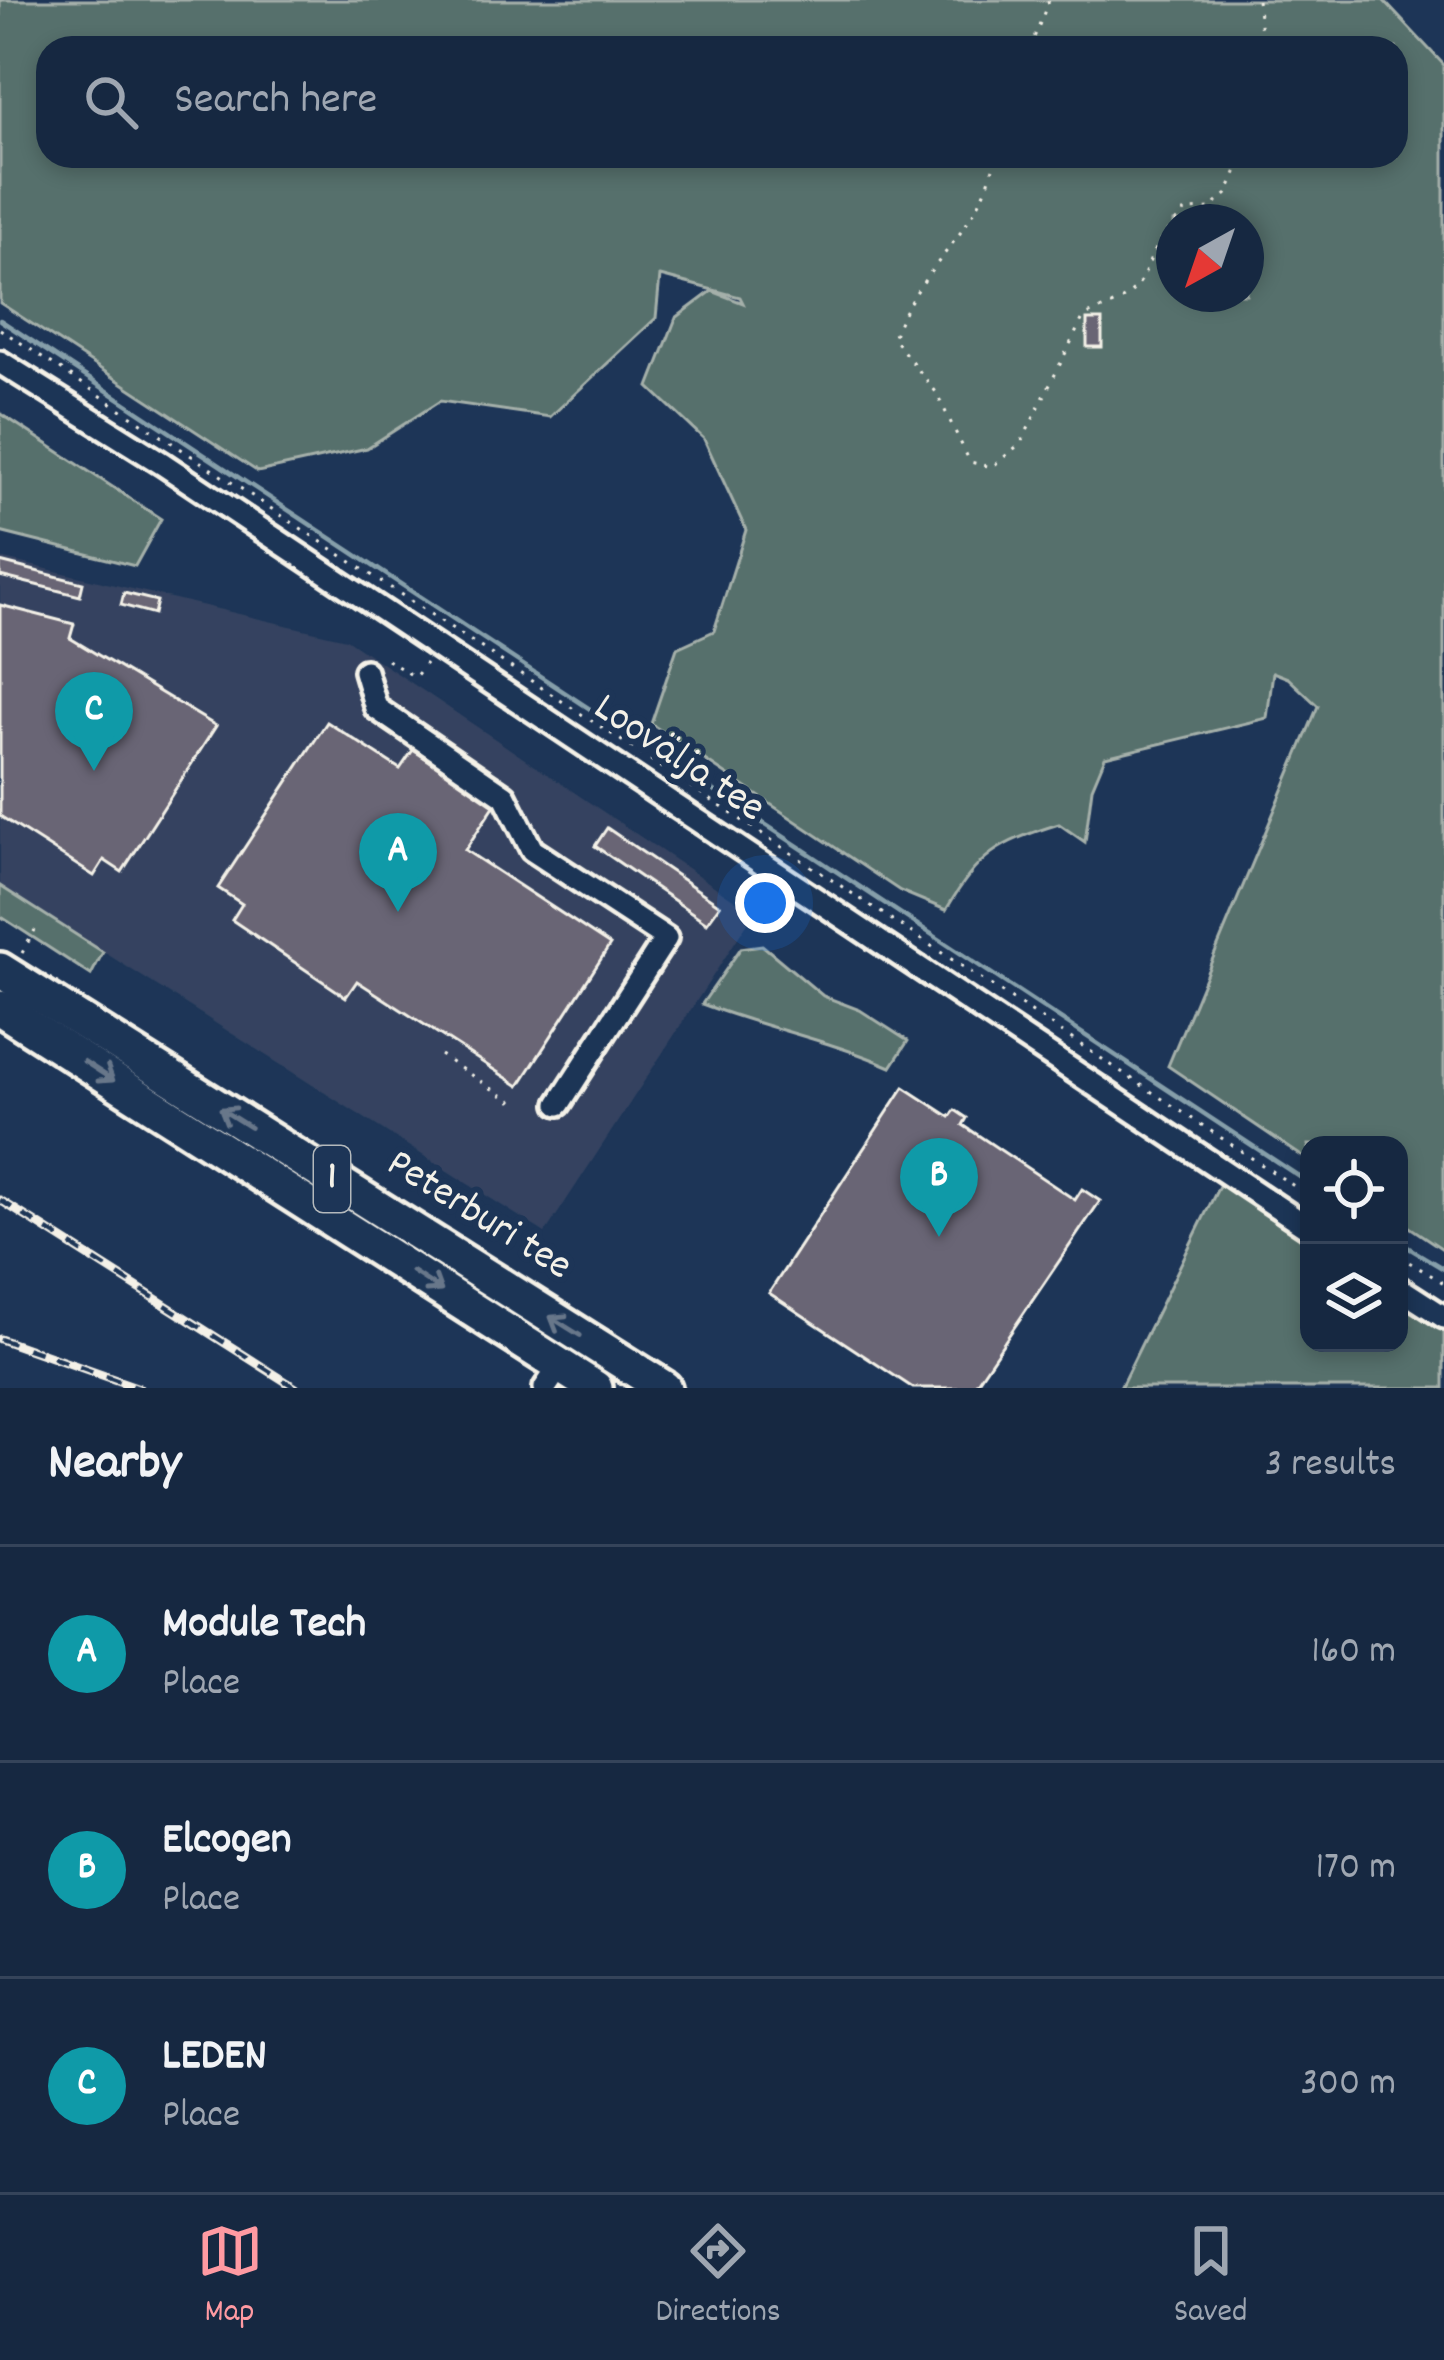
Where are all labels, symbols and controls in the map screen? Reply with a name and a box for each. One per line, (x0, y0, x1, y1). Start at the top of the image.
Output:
search box (36, 36, 1408, 168)
icon: search (78, 69, 144, 135)
text: Search here (174, 70, 377, 134)
north arrow (1156, 204, 1264, 312)
pin: C (55, 672, 133, 771)
street label: Loovälja tee (580, 680, 776, 840)
pin: A (359, 813, 437, 912)
your location (735, 873, 795, 933)
one-way arrow (81, 1059, 115, 1084)
one-way arrow (219, 1106, 253, 1130)
street label: Peterburi tee (374, 1136, 582, 1298)
map controls (1300, 1136, 1408, 1352)
button: locate (1300, 1136, 1408, 1244)
pin: B (900, 1138, 978, 1237)
road number: 1 (314, 1146, 350, 1212)
button: layers (1300, 1244, 1408, 1352)
one-way arrow (410, 1269, 444, 1293)
one-way arrow (549, 1313, 583, 1338)
text: Nearby (48, 1430, 181, 1502)
text: 3 results (1265, 1439, 1396, 1494)
text: Module Tech (162, 1594, 366, 1658)
text: A (76, 1626, 98, 1681)
text: 160 m (1311, 1626, 1396, 1681)
text: Place (162, 1658, 240, 1713)
text: Elcogen (162, 1810, 292, 1874)
text: B (78, 1842, 96, 1897)
text: 170 m (1316, 1842, 1396, 1897)
text: Place (162, 1874, 240, 1929)
text: LEDEN (162, 2026, 267, 2090)
text: C (77, 2058, 97, 2113)
text: 300 m (1300, 2058, 1396, 2113)
text: Place (162, 2090, 240, 2145)
tab: Map (197, 2218, 263, 2337)
tab: Directions (656, 2218, 781, 2337)
tab: Saved (1174, 2218, 1247, 2337)

